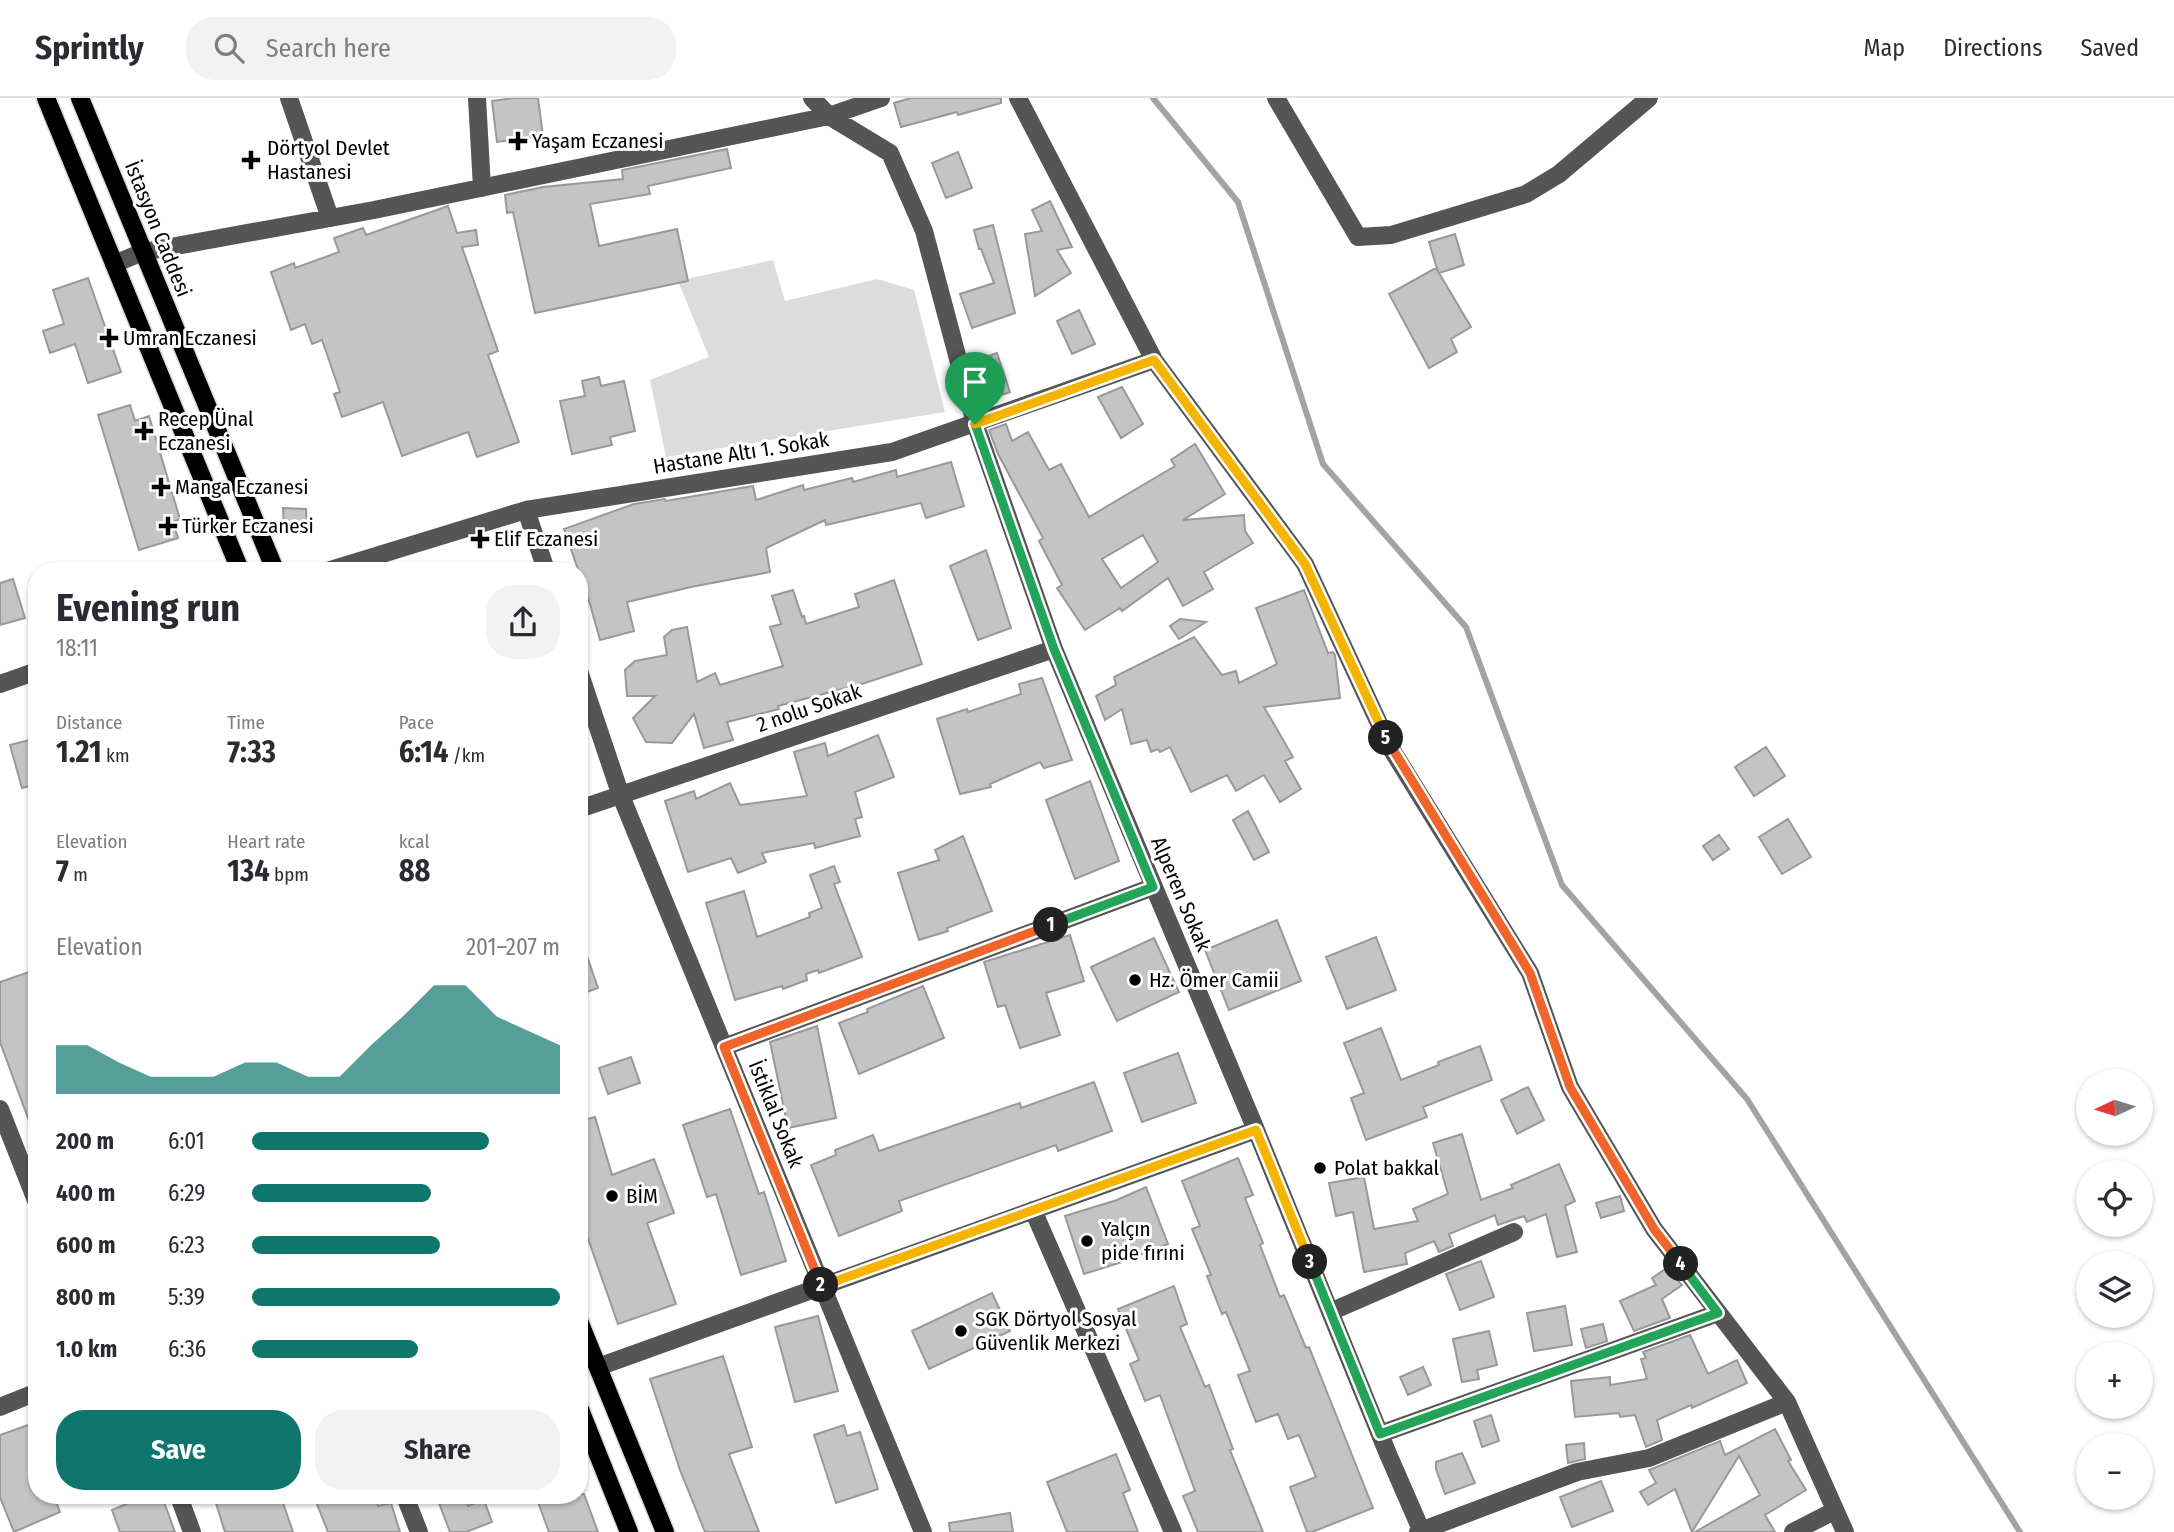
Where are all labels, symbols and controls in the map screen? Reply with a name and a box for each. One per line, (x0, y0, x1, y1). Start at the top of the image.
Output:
search box (186, 17, 676, 80)
text: Sprintly (35, 28, 144, 68)
icon: search (210, 29, 248, 67)
text: Search here (266, 33, 391, 64)
text: Map (1864, 34, 1905, 62)
text: Directions (1943, 34, 2042, 62)
text: Saved (2080, 34, 2139, 62)
place label: Yaşam Eczanesi (532, 128, 664, 154)
marker: Yaşam Eczanesi (510, 133, 526, 149)
place label: Dörtyol Devlet Hastanesi (267, 135, 390, 185)
marker: Dörtyol Devlet Hastanesi (241, 150, 261, 170)
street label: İstasyon Caddesi (119, 157, 197, 301)
place label: Umran Eczanesi (123, 325, 257, 351)
marker: Umran Eczanesi (101, 330, 117, 346)
pin (945, 352, 1005, 424)
icon: arrive (956, 363, 994, 401)
place label: Recep Ünal Eczanesi (158, 406, 254, 456)
marker: Recep Ünal Eczanesi (136, 423, 152, 439)
street label: Hastane Altı 1. Sokak (651, 426, 831, 480)
place label: Manga Eczanesi (175, 474, 308, 500)
marker: Manga Eczanesi (153, 479, 169, 495)
place label: Türker Eczanesi (182, 513, 314, 539)
marker: Türker Eczanesi (160, 518, 176, 534)
place label: Elif Eczanesi (494, 526, 598, 552)
marker: Elif Eczanesi (472, 531, 488, 547)
text: Evening run (56, 585, 240, 631)
button: share (486, 585, 560, 659)
text: 18:11 (56, 634, 98, 662)
street label: 2 nolu Sokak (753, 678, 865, 738)
text: Distance (56, 711, 123, 734)
text: Time (227, 711, 265, 734)
text: Pace (399, 711, 434, 734)
pin: 5 (1368, 720, 1404, 756)
text: 5 (1381, 726, 1390, 749)
text: 1.21 (56, 734, 102, 770)
text: 7:33 (227, 734, 276, 770)
text: 6:14 (399, 734, 448, 770)
text: km (102, 744, 130, 767)
text: /km (448, 744, 485, 767)
text: Elevation (56, 830, 128, 853)
text: Heart rate (227, 830, 305, 853)
text: kcal (399, 830, 429, 853)
street label: Alperen Sokak (1145, 833, 1217, 956)
text: 7 (56, 853, 69, 889)
text: 134 (227, 853, 270, 889)
text: 88 (399, 853, 430, 889)
text: m (69, 863, 88, 886)
text: bpm (270, 863, 309, 886)
pin: 1 (1034, 908, 1068, 942)
text: 1 (1046, 913, 1055, 936)
text: Elevation (56, 933, 143, 961)
text: 201–207 m (466, 933, 560, 961)
place label: Hz. Ömer Camii (1149, 967, 1279, 993)
marker: Hz. Ömer Camii (1127, 972, 1143, 988)
street label: İstiklal Sokak (743, 1057, 809, 1172)
north arrow (2076, 1069, 2152, 1146)
map controls (2076, 1069, 2153, 1510)
text: 200 m (56, 1127, 114, 1155)
text: 6:01 (168, 1127, 205, 1155)
place label: Polat bakkal (1334, 1155, 1440, 1181)
marker: Polat bakkal (1312, 1160, 1328, 1176)
button: locate (2076, 1160, 2153, 1237)
text: 400 m (56, 1179, 115, 1207)
text: 6:29 (168, 1179, 205, 1207)
place label: BİM (626, 1183, 658, 1209)
marker: BİM (604, 1188, 620, 1204)
place label: Yalçın pide fırıni (1101, 1216, 1185, 1266)
text: 600 m (56, 1231, 115, 1259)
text: 6:23 (168, 1231, 205, 1259)
marker: Yalçın pide fırıni (1079, 1233, 1095, 1249)
pin: 3 (1292, 1244, 1328, 1280)
pin: 4 (1664, 1246, 1698, 1282)
text: 3 (1305, 1250, 1314, 1273)
button: layers (2076, 1251, 2153, 1328)
text: 4 (1676, 1252, 1685, 1275)
pin: 2 (804, 1268, 838, 1302)
text: 2 (816, 1273, 825, 1296)
text: 800 m (56, 1283, 116, 1311)
text: 5:39 (168, 1283, 205, 1311)
place label: SGK Dörtyol Sosyal Güvenlik Merkezi (975, 1306, 1137, 1356)
marker: SGK Dörtyol Sosyal Güvenlik Merkezi (953, 1323, 969, 1339)
text: 1.0 km (56, 1335, 117, 1363)
text: 6:36 (168, 1335, 206, 1363)
button: + (2076, 1342, 2153, 1419)
button: Save (56, 1410, 301, 1490)
button: Share (315, 1410, 560, 1490)
button: − (2076, 1433, 2153, 1510)

